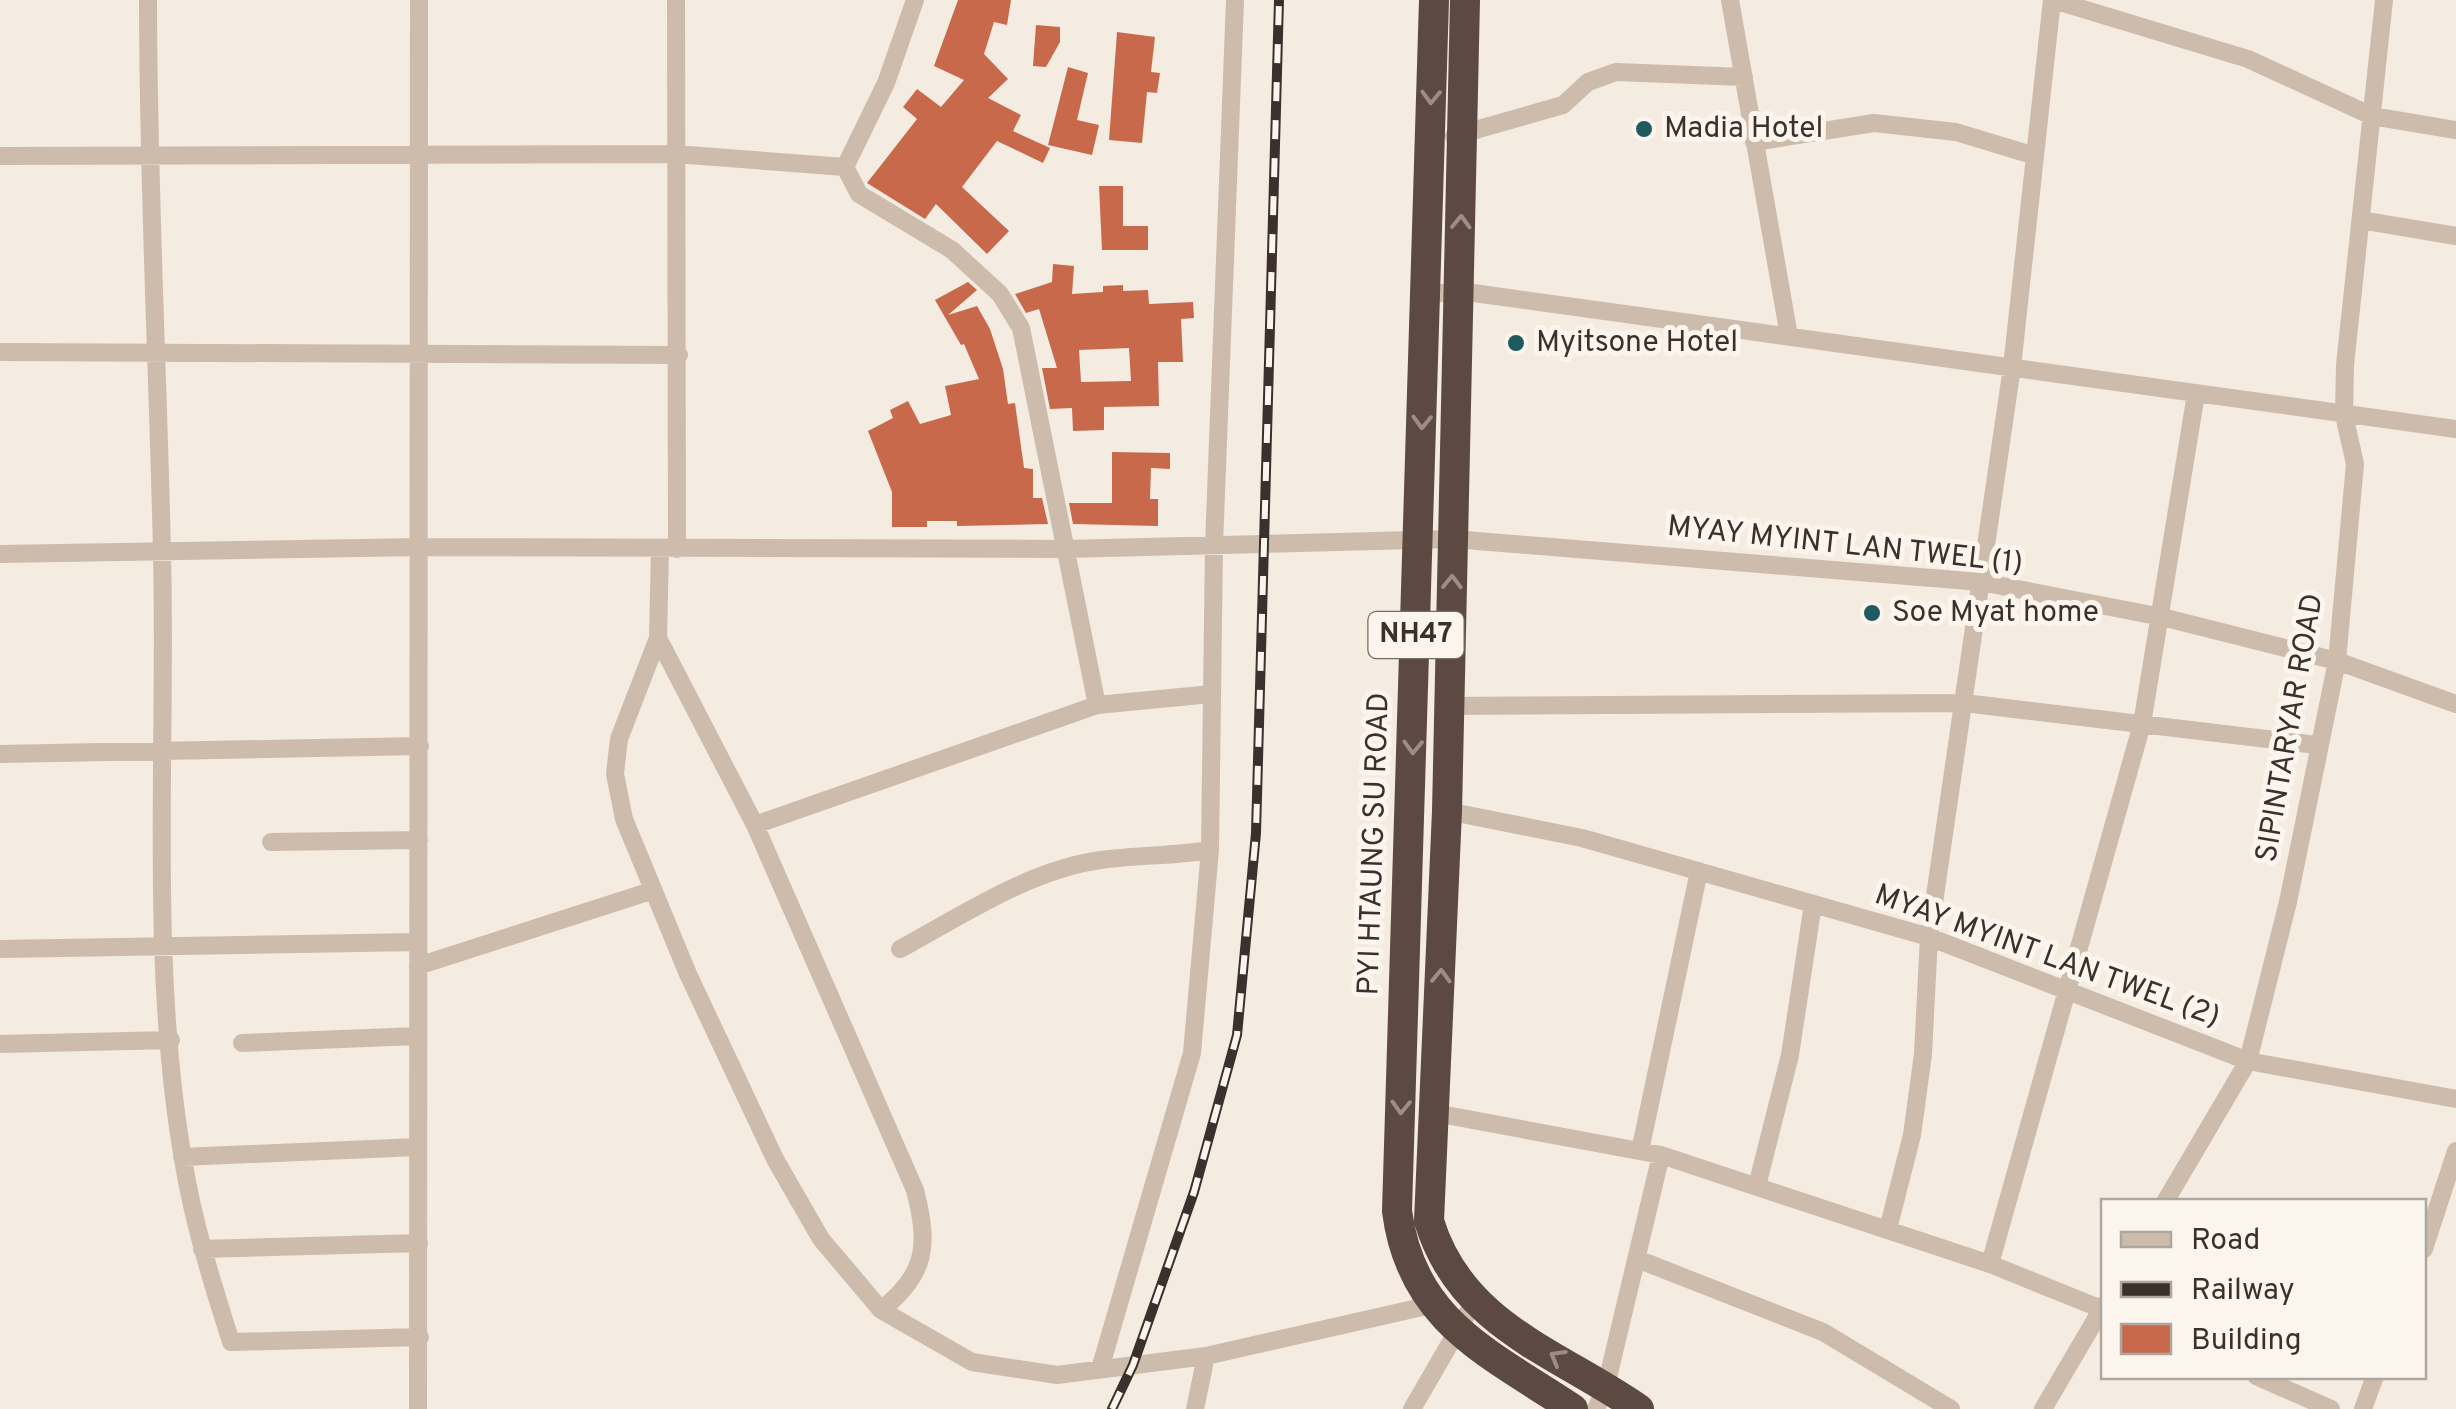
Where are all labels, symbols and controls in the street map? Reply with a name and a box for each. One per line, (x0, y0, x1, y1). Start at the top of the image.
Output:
one-way arrow (1421, 90, 1442, 106)
place label: Madia Hotel (1664, 111, 1823, 148)
marker: Madia Hotel (1633, 118, 1655, 140)
one-way arrow (1450, 213, 1471, 229)
place label: Myitsone Hotel (1536, 325, 1738, 362)
marker: Myitsone Hotel (1505, 332, 1527, 354)
one-way arrow (1412, 415, 1433, 431)
street label: MYAY MYINT LAN TWEL (1) (1665, 509, 2025, 583)
one-way arrow (1441, 573, 1463, 588)
street label: SIPINTARYAR ROAD (2249, 591, 2333, 865)
place label: Soe Myat home (1892, 595, 2099, 632)
marker: Soe Myat home (1861, 602, 1883, 624)
road number: NH47 (1368, 612, 1464, 658)
street label: PYI HTAUNG SU ROAD (1351, 692, 1399, 996)
one-way arrow (1402, 740, 1423, 756)
street label: MYAY MYINT LAN TWEL (2) (1869, 877, 2225, 1037)
one-way arrow (1430, 968, 1451, 984)
one-way arrow (1391, 1100, 1412, 1115)
legend (2101, 1199, 2426, 1379)
text: Road (2191, 1223, 2260, 1260)
text: Railway (2191, 1273, 2295, 1310)
text: Building (2191, 1323, 2302, 1360)
one-way arrow (1550, 1350, 1568, 1369)

